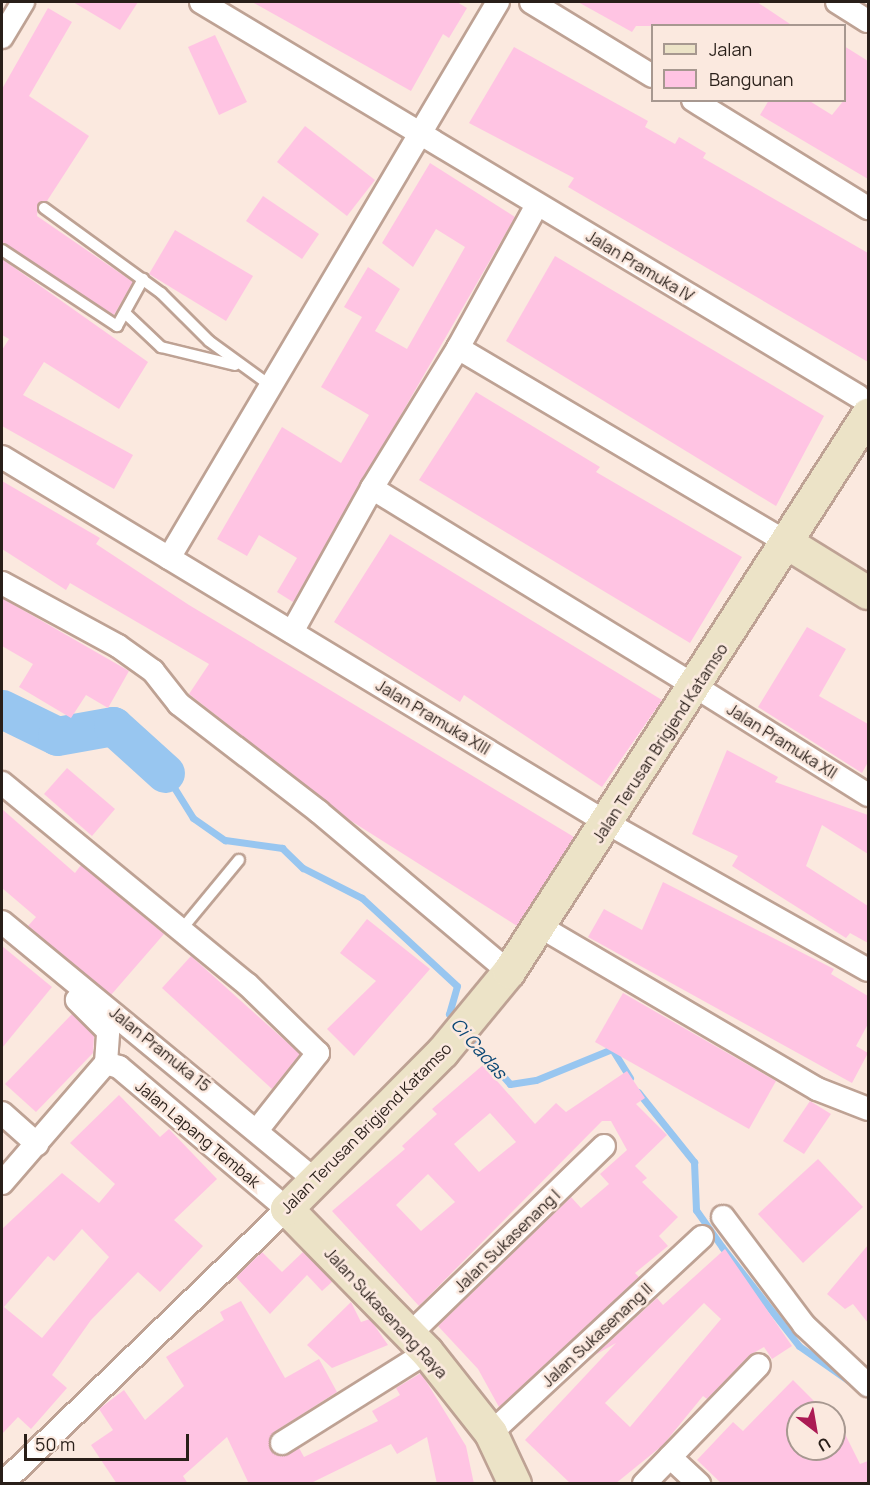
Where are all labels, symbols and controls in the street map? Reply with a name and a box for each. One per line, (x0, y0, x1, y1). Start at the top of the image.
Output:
legend (651, 24, 846, 102)
text: Jalan (709, 37, 752, 61)
text: Bangunan (709, 67, 793, 91)
street label: Jalan Pramuka IV (583, 226, 697, 306)
street label: Jalan Terusan Brigjend Katamso (588, 640, 732, 846)
street label: Jalan Pramuka XIII (372, 675, 494, 759)
street label: Jalan Pramuka XII (724, 700, 840, 782)
street label: Jalan Pramuka 15 (106, 1002, 214, 1096)
water label: Ci Cadas (447, 1013, 511, 1083)
street label: Jalan Terusan Brigjend Katamso (277, 1039, 455, 1217)
street label: Jalan Lapang Tembak (132, 1076, 264, 1192)
street label: Jalan Sukasenang I (450, 1186, 564, 1296)
street label: Jalan Sukasenang Raya (321, 1244, 451, 1382)
street label: Jalan Sukasenang II (538, 1279, 656, 1391)
north arrow (786, 1401, 846, 1461)
scale bar (27, 1422, 192, 1460)
text: 50 m (35, 1432, 75, 1456)
text: U (814, 1432, 835, 1457)

